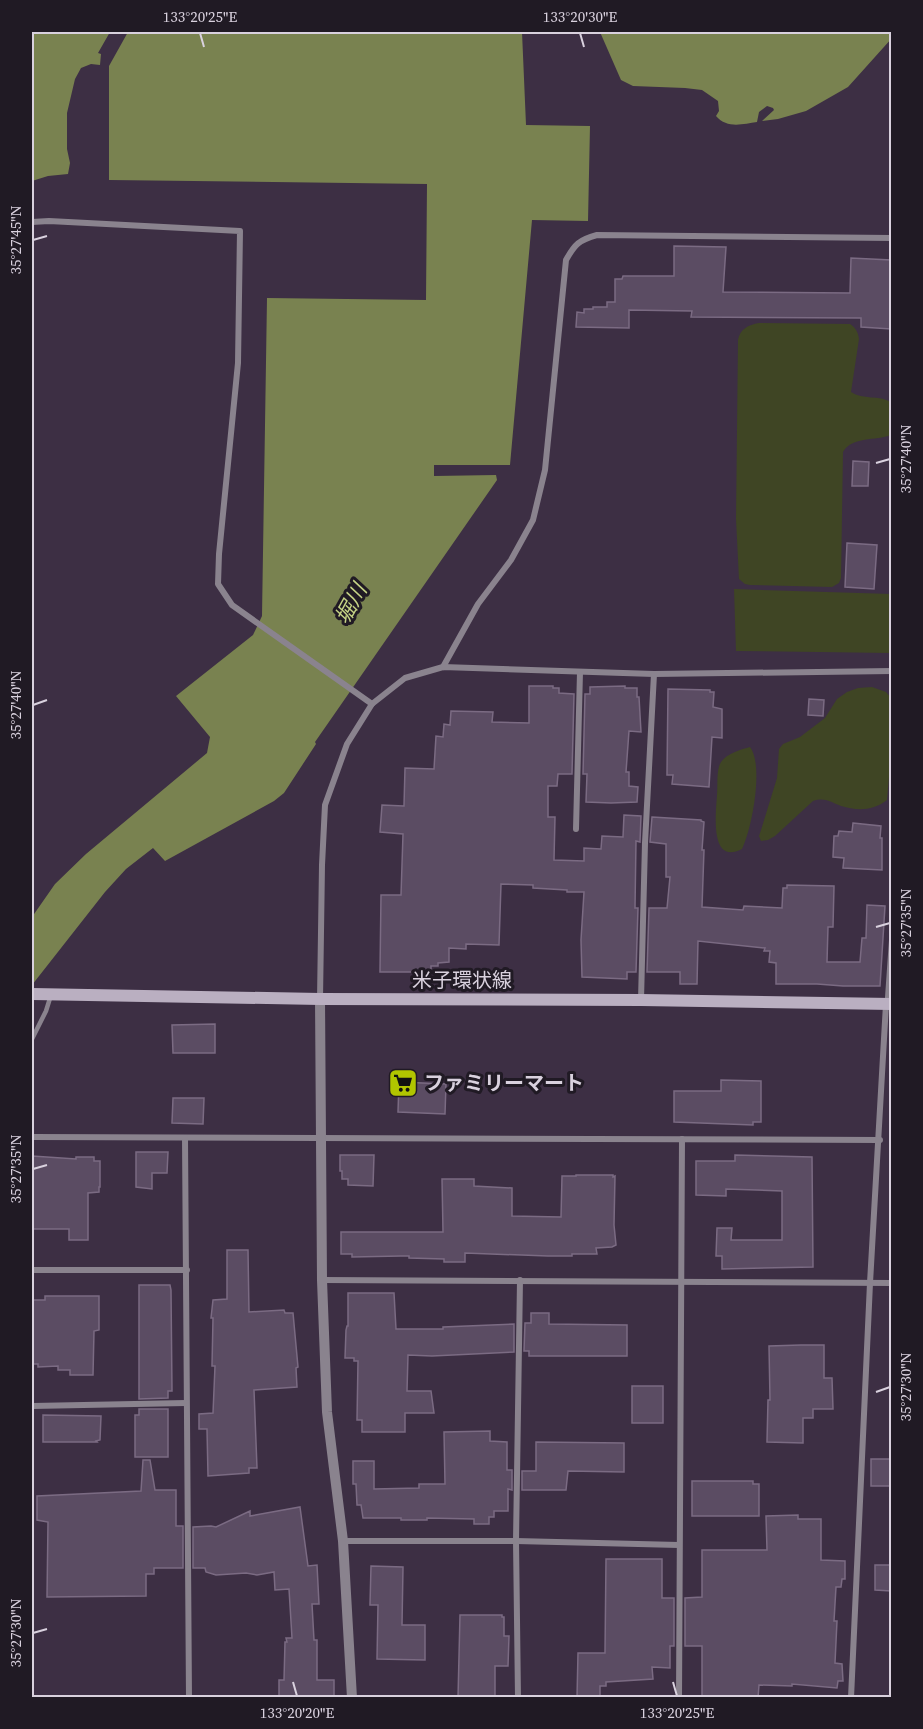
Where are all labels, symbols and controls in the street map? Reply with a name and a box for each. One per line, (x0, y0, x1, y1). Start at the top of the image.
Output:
text: 133°20'25"E (163, 6, 237, 27)
text: 133°20'30"E (543, 6, 617, 27)
text: 35°27'45"N (5, 205, 26, 275)
text: 35°27'40"N (895, 424, 916, 494)
water label: 堀川 (328, 577, 374, 629)
text: 35°27'40"N (5, 670, 26, 740)
text: 35°27'35"N (895, 888, 916, 958)
street label: 米子環状線 (412, 966, 512, 994)
supermarket icon: ファミリーマート (387, 1067, 419, 1099)
place label: ファミリーマート (424, 1069, 584, 1097)
text: 35°27'35"N (5, 1134, 26, 1204)
text: 35°27'30"N (895, 1352, 916, 1422)
text: 35°27'30"N (5, 1598, 26, 1668)
text: 133°20'20"E (260, 1702, 334, 1723)
text: 133°20'25"E (640, 1702, 714, 1723)

